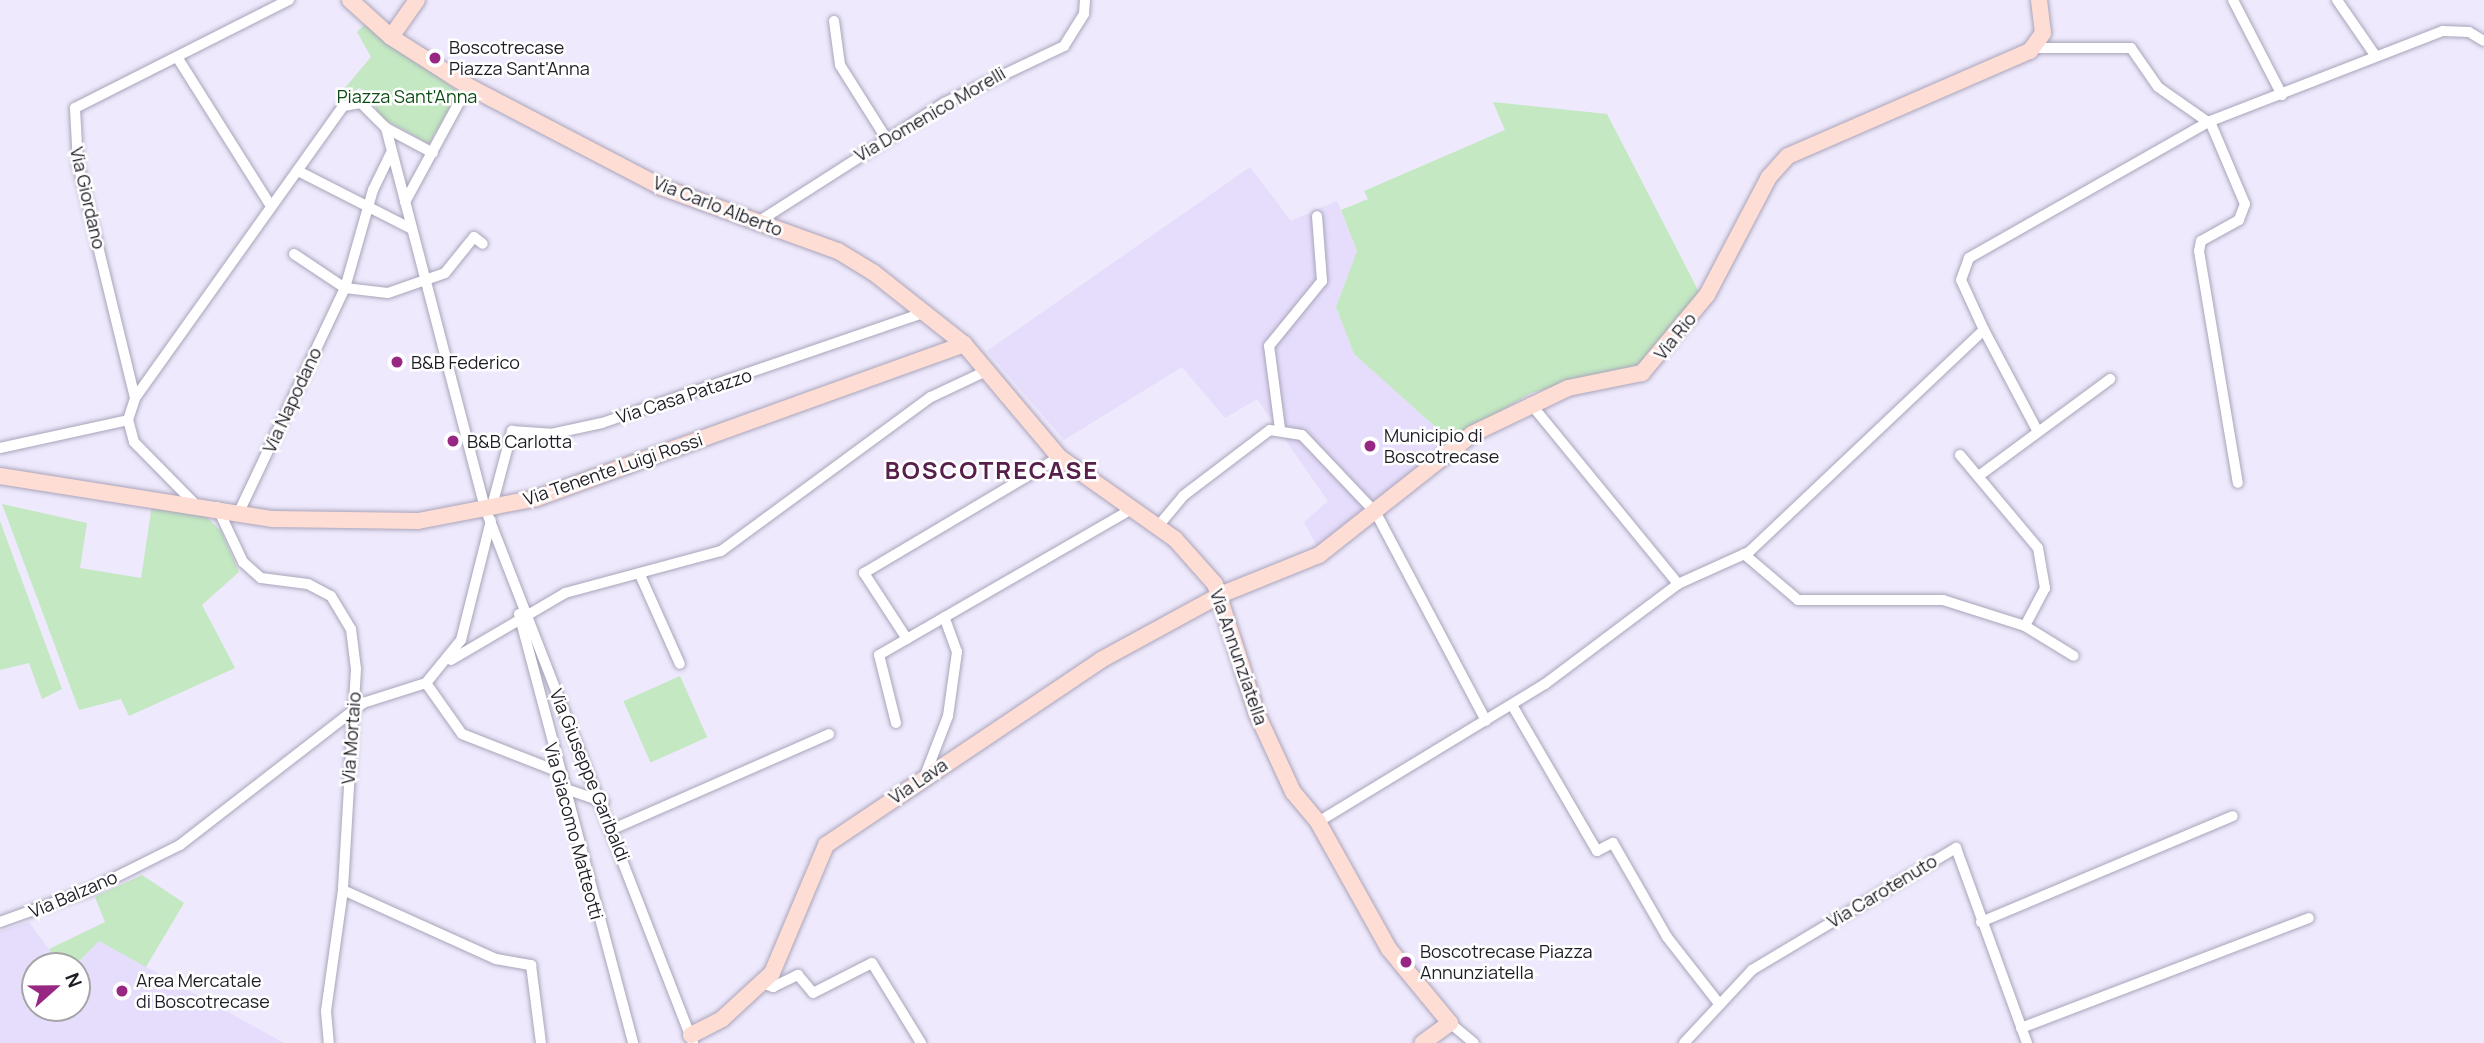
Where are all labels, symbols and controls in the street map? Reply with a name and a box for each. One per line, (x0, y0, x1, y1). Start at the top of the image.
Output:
place label: Boscotrecase Piazza Sant'Anna (449, 37, 590, 80)
marker: Boscotrecase Piazza Sant'Anna (427, 50, 443, 66)
street label: Via Domenico Morelli (851, 62, 1009, 166)
park label: Piazza Sant'Anna (337, 85, 477, 107)
street label: Via Giordano (66, 145, 110, 251)
street label: Via Carlo Alberto (650, 171, 786, 241)
street label: Via Rio (1649, 308, 1701, 364)
street label: Via Napodano (258, 344, 326, 456)
place label: B&B Federico (411, 351, 520, 373)
marker: B&B Federico (389, 354, 405, 370)
street label: Via Casa Patazzo (614, 364, 754, 428)
place label: Municipio di Boscotrecase (1384, 425, 1499, 467)
street label: Via Tenente Luigi Rossi (521, 428, 705, 510)
place label: B&B Carlotta (467, 430, 572, 452)
marker: B&B Carlotta (445, 433, 461, 449)
marker: Municipio di Boscotrecase (1362, 438, 1378, 454)
district label: BOSCOTRECASE (886, 456, 1098, 484)
street label: Via Annunziatella (1206, 586, 1272, 728)
street label: Via Giuseppe Garibaldi (545, 686, 635, 864)
street label: Via Mortaio (337, 691, 365, 785)
street label: Via Giacomo Matteotti (540, 740, 608, 922)
street label: Via Lava (885, 754, 951, 808)
street label: Via Carotenuto (1823, 850, 1941, 932)
street label: Via Balzano (26, 866, 120, 922)
place label: Boscotrecase Piazza Annunziatella (1420, 941, 1592, 984)
north arrow (21, 952, 91, 1022)
marker: Boscotrecase Piazza Annunziatella (1398, 954, 1414, 970)
text: N (59, 969, 88, 991)
place label: Area Mercatale di Boscotrecase (136, 970, 270, 1012)
marker: Area Mercatale di Boscotrecase (114, 983, 130, 999)

